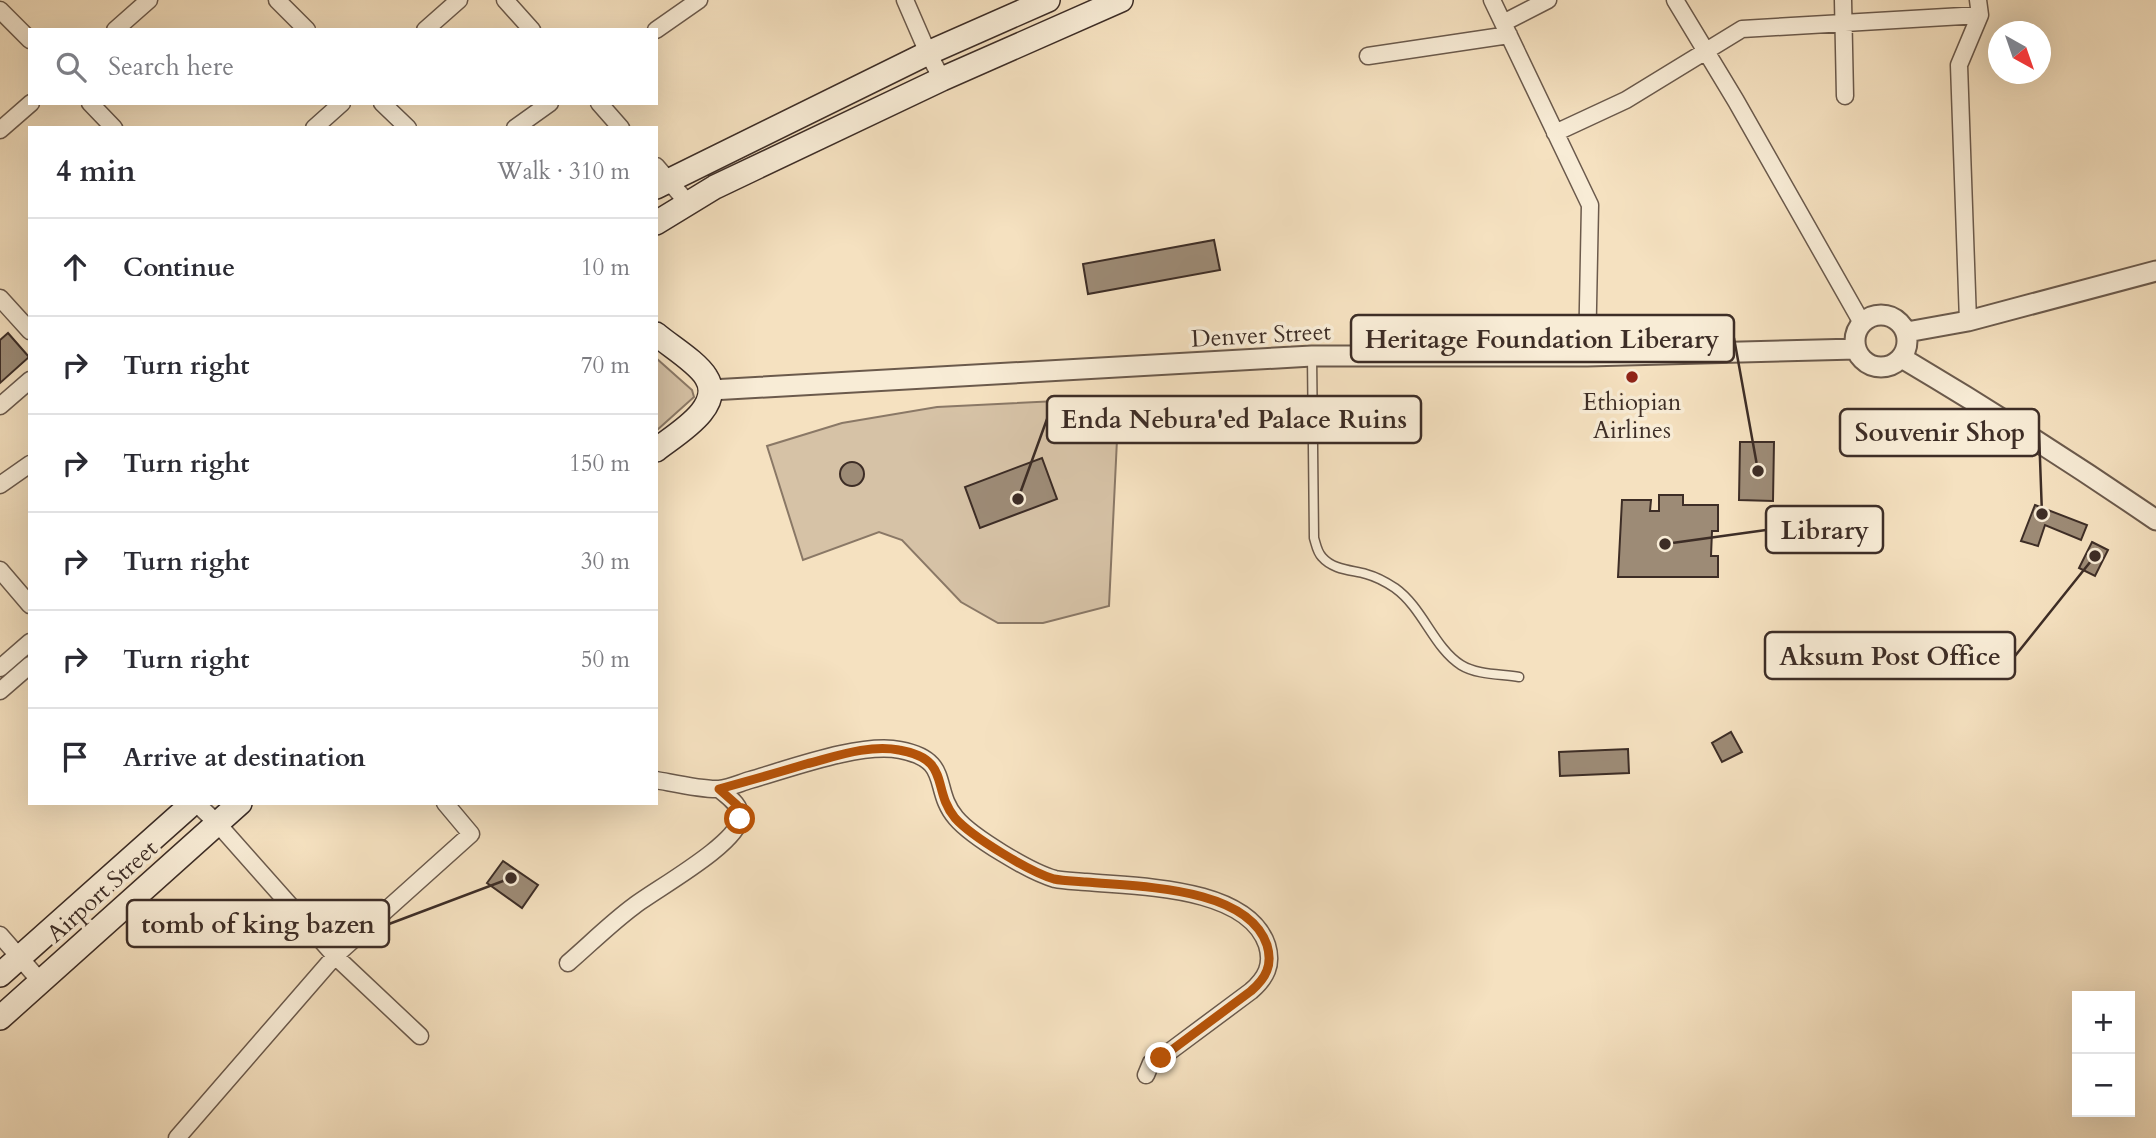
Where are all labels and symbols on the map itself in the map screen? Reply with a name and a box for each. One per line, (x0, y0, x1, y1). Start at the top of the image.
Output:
north arrow (1988, 21, 2051, 84)
street label: Denver Street (1190, 315, 1332, 356)
callout: Heritage Foundation Liberary (1351, 315, 1734, 362)
text: Heritage Foundation Liberary (1365, 322, 1720, 357)
marker: Ethiopian Airlines (1624, 369, 1640, 385)
place label: Ethiopian Airlines (1583, 386, 1682, 447)
callout: Enda Nebura'ed Palace Ruins (1047, 396, 1421, 443)
text: Enda Nebura'ed Palace Ruins (1061, 402, 1407, 437)
callout: Souvenir Shop (1840, 409, 2039, 456)
text: Souvenir Shop (1855, 415, 2025, 450)
callout: Library (1766, 506, 1883, 553)
text: Library (1781, 513, 1869, 548)
callout: Aksum Post Office (1765, 632, 2015, 679)
text: Aksum Post Office (1779, 639, 2001, 674)
route start (724, 803, 755, 834)
street label: Airport Street (40, 832, 165, 950)
callout: tomb of king bazen (127, 900, 389, 947)
text: tomb of king bazen (141, 907, 375, 942)
route end (1145, 1042, 1176, 1073)

